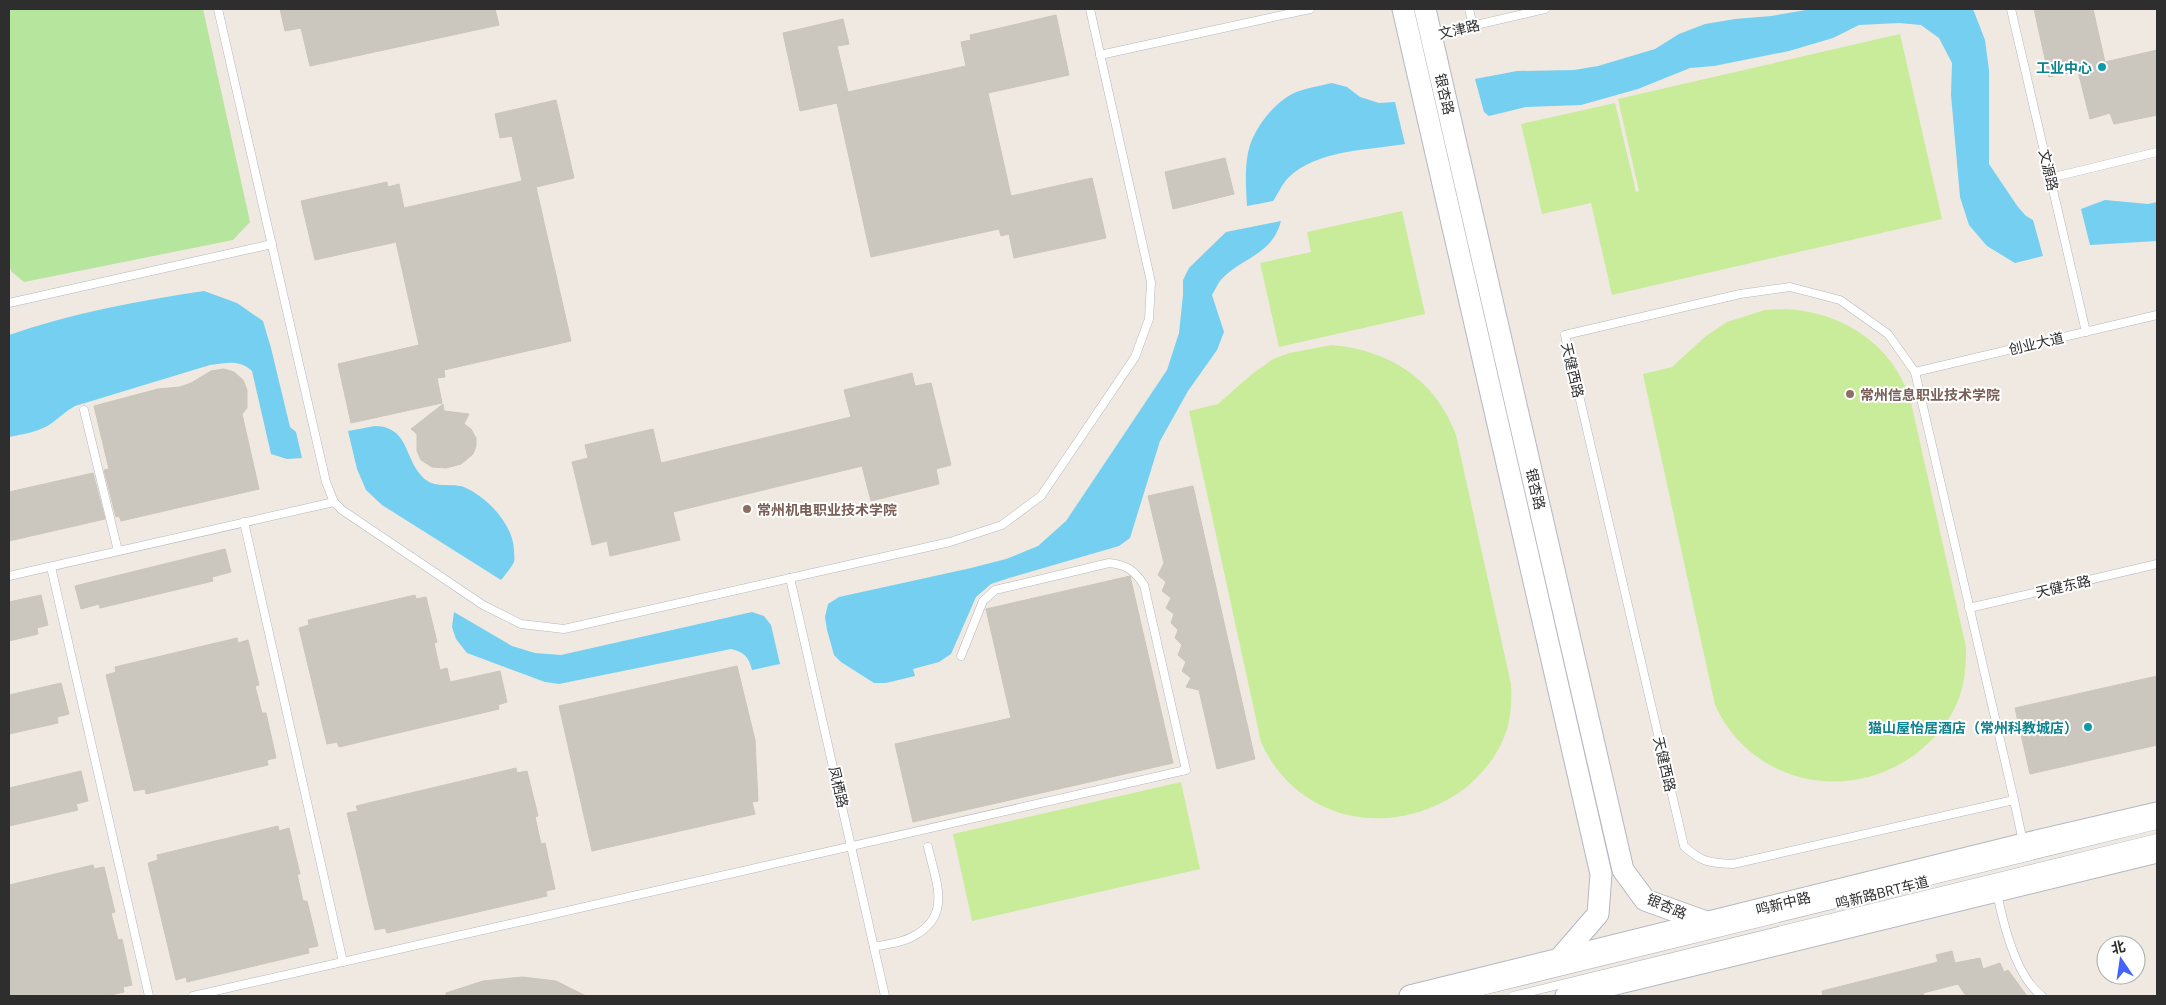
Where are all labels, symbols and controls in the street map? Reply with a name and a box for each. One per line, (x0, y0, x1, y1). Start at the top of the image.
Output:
street label: 文津路 (1436, 15, 1482, 43)
place label: 工业中心 (2036, 58, 2092, 77)
marker: 工业中心 (2096, 61, 2108, 73)
street label: 银杏路 (1431, 71, 1459, 117)
street label: 文源路 (2035, 147, 2063, 193)
street label: 创业大道 (2007, 327, 2065, 359)
street label: 天健西路 (1557, 341, 1589, 399)
place label: 常州信息职业技术学院 (1860, 385, 2000, 404)
marker: 常州信息职业技术学院 (1844, 388, 1856, 400)
street label: 银杏路 (1522, 466, 1550, 512)
place label: 常州机电职业技术学院 (757, 500, 897, 519)
marker: 常州机电职业技术学院 (741, 503, 753, 515)
street label: 天健东路 (2034, 570, 2092, 602)
place label: 猫山屋怡居酒店（常州科教城店） (1868, 718, 2078, 737)
marker: 猫山屋怡居酒店（常州科教城店） (2082, 721, 2094, 733)
street label: 天健西路 (1649, 735, 1681, 793)
street label: 凤栖路 (825, 764, 853, 810)
street label: 鸣新路BRT车道 (1833, 871, 1931, 913)
street label: 鸣新中路 (1754, 887, 1812, 919)
street label: 银杏路 (1644, 889, 1690, 923)
north arrow (2096, 935, 2146, 985)
text: 北 (2109, 936, 2127, 958)

